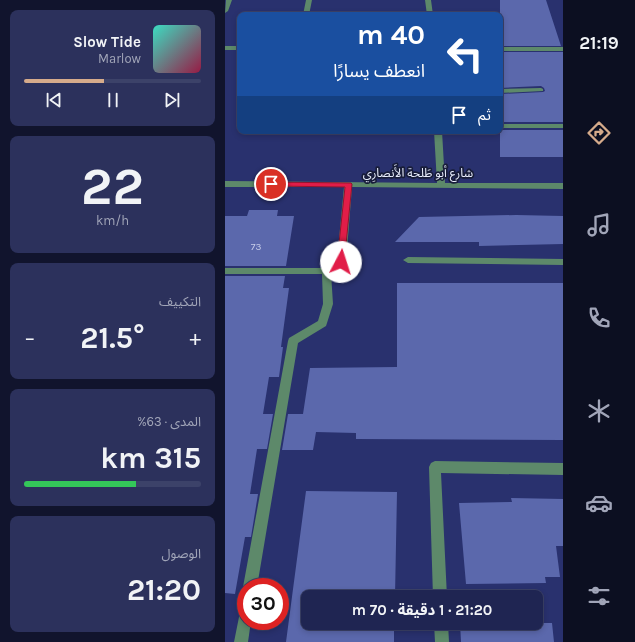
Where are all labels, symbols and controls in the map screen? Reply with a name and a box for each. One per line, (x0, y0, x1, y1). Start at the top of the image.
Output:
text: 40 m (357, 18, 425, 51)
icon: left (439, 28, 491, 80)
text: 21:19 (579, 32, 619, 54)
text: Slow Tide (73, 33, 141, 51)
text: Marlow (98, 51, 141, 66)
text: انعطف يسارًا (333, 60, 425, 82)
icon: previous (43, 89, 65, 111)
icon: pause (102, 89, 124, 111)
icon: next (161, 89, 183, 111)
icon: arrive (448, 104, 470, 126)
text: ثم (478, 106, 491, 124)
icon: directions (585, 119, 613, 147)
text: 22 (81, 156, 144, 217)
street label: شارع أبو طَلحة الأَنصارِي (363, 164, 473, 183)
pin (254, 167, 288, 201)
icon: arrive (260, 173, 282, 195)
icon: music (585, 211, 613, 239)
text: km/h (96, 213, 129, 228)
house number: 73 (251, 241, 261, 253)
position arrow (320, 241, 362, 283)
text: التكييف (159, 294, 201, 309)
icon: phone (585, 304, 613, 332)
text: 21.5° (80, 320, 145, 356)
text: − (24, 325, 36, 351)
text: + (189, 325, 201, 351)
icon: climate (585, 397, 613, 425)
text: المدى · 63% (137, 414, 201, 429)
text: 315 km (100, 440, 201, 476)
icon: car (585, 489, 613, 517)
text: الوصول (161, 546, 201, 561)
text: 21:20 (127, 572, 201, 608)
speed limit sign: 30 (237, 578, 289, 630)
icon: filters (585, 582, 613, 610)
text: 21:20 · 1 دقيقة · 70 m (352, 601, 492, 619)

